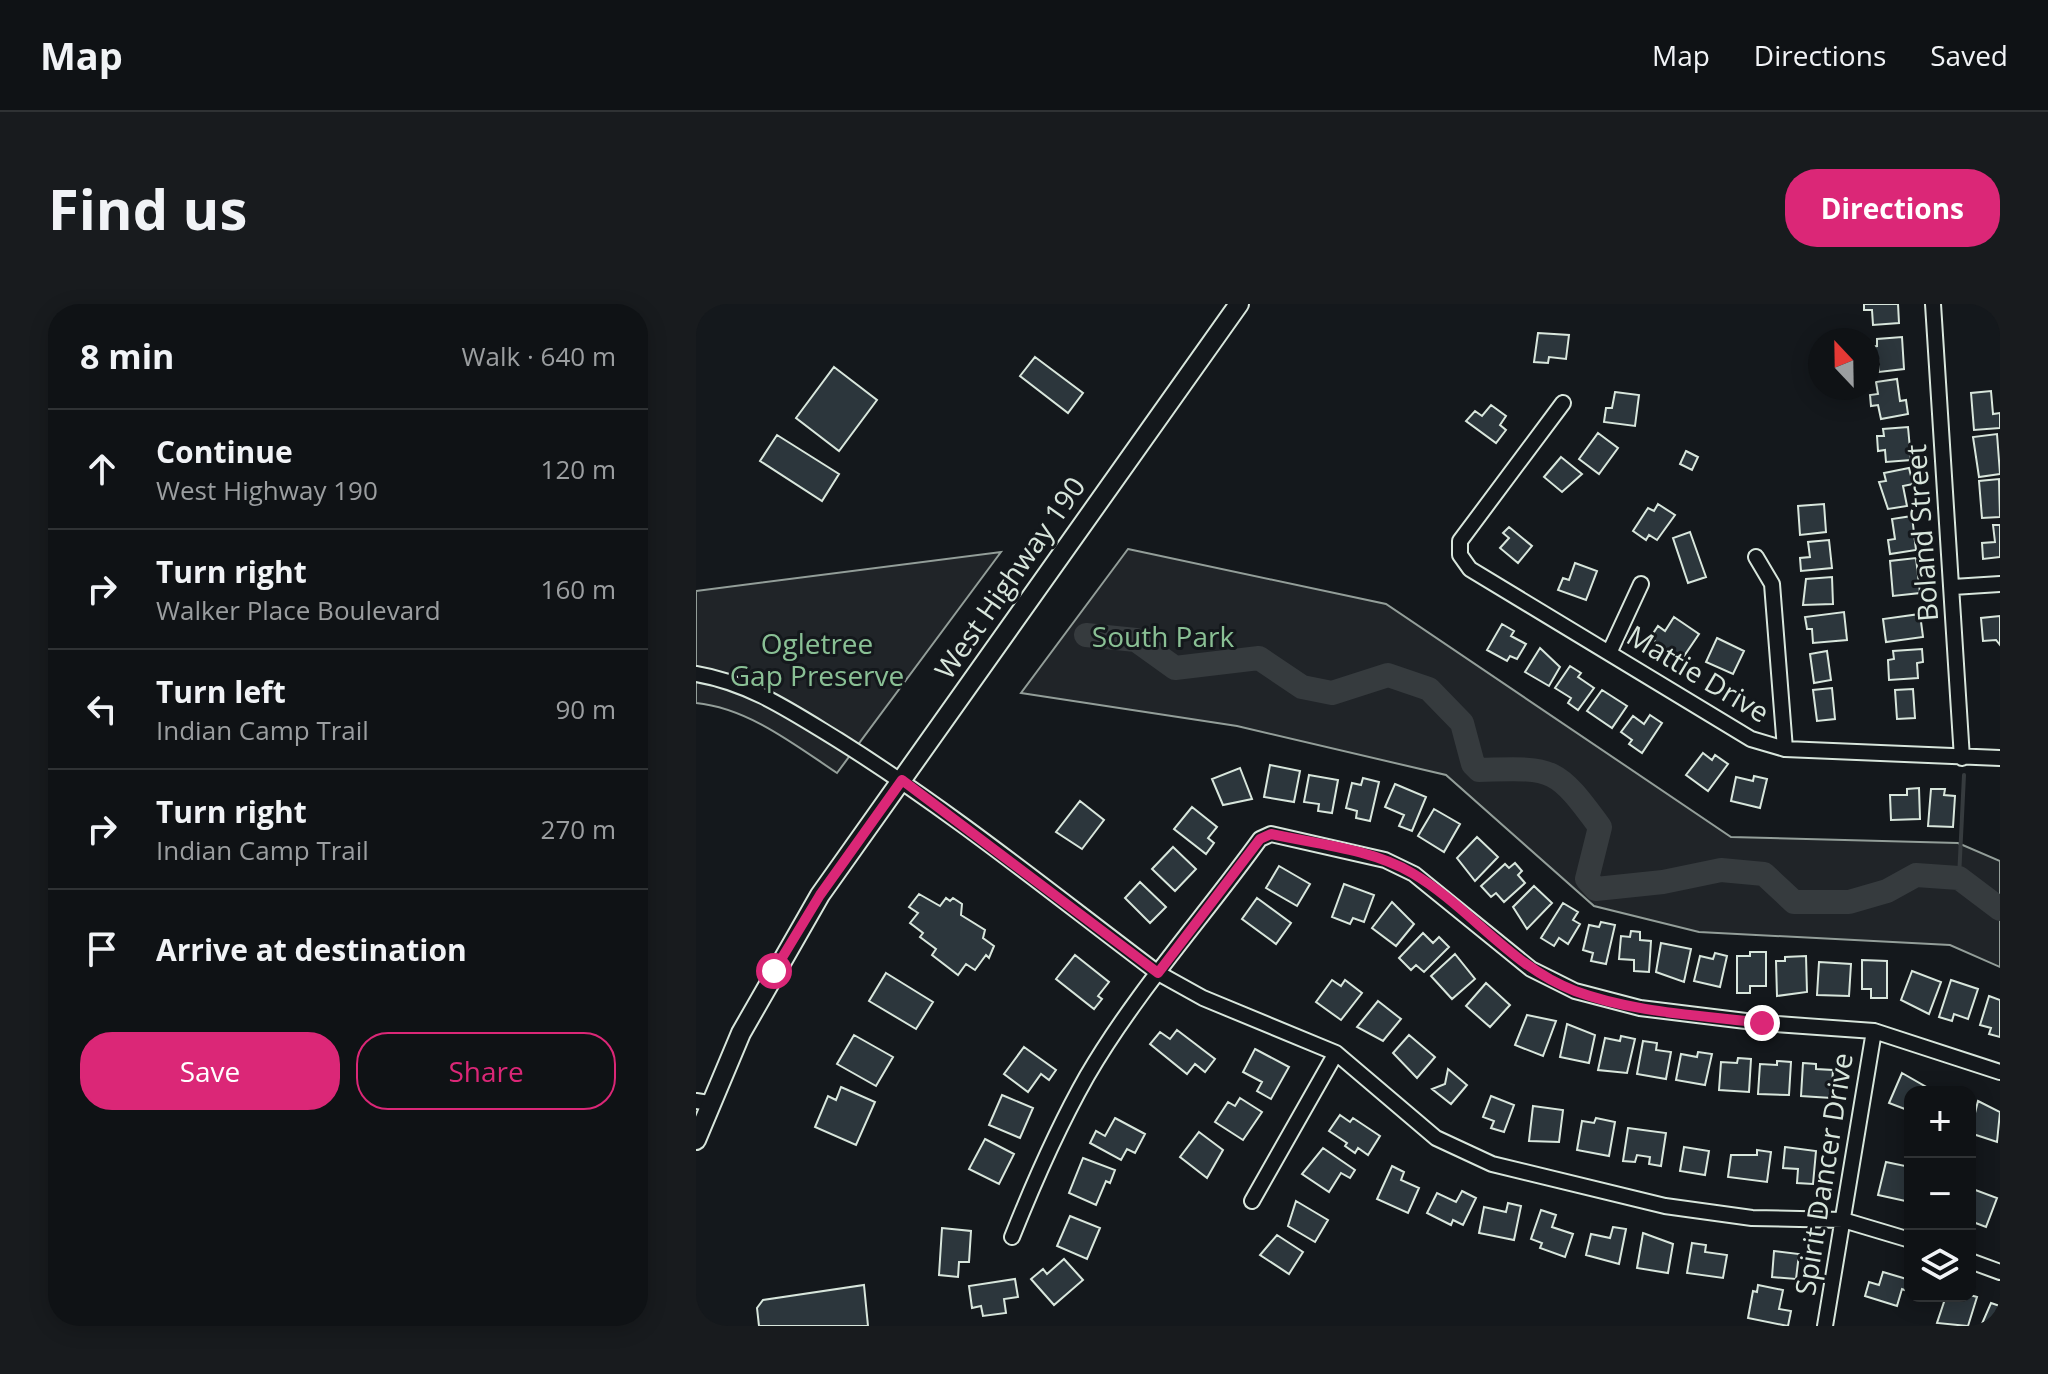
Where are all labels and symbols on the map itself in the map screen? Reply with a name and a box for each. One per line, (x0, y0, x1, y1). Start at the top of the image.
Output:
north arrow (1808, 328, 1880, 400)
street label: Boland Street (1896, 443, 1946, 623)
street label: West Highway 190 (925, 469, 1093, 686)
street label: Mattie Drive (1620, 616, 1777, 730)
park label: South Park (1092, 617, 1234, 655)
park label: Ogletree Gap Preserve (730, 624, 904, 694)
route start (756, 953, 792, 989)
route end (1744, 1005, 1780, 1041)
street label: Spirit Dancer Drive (1785, 1050, 1861, 1298)

